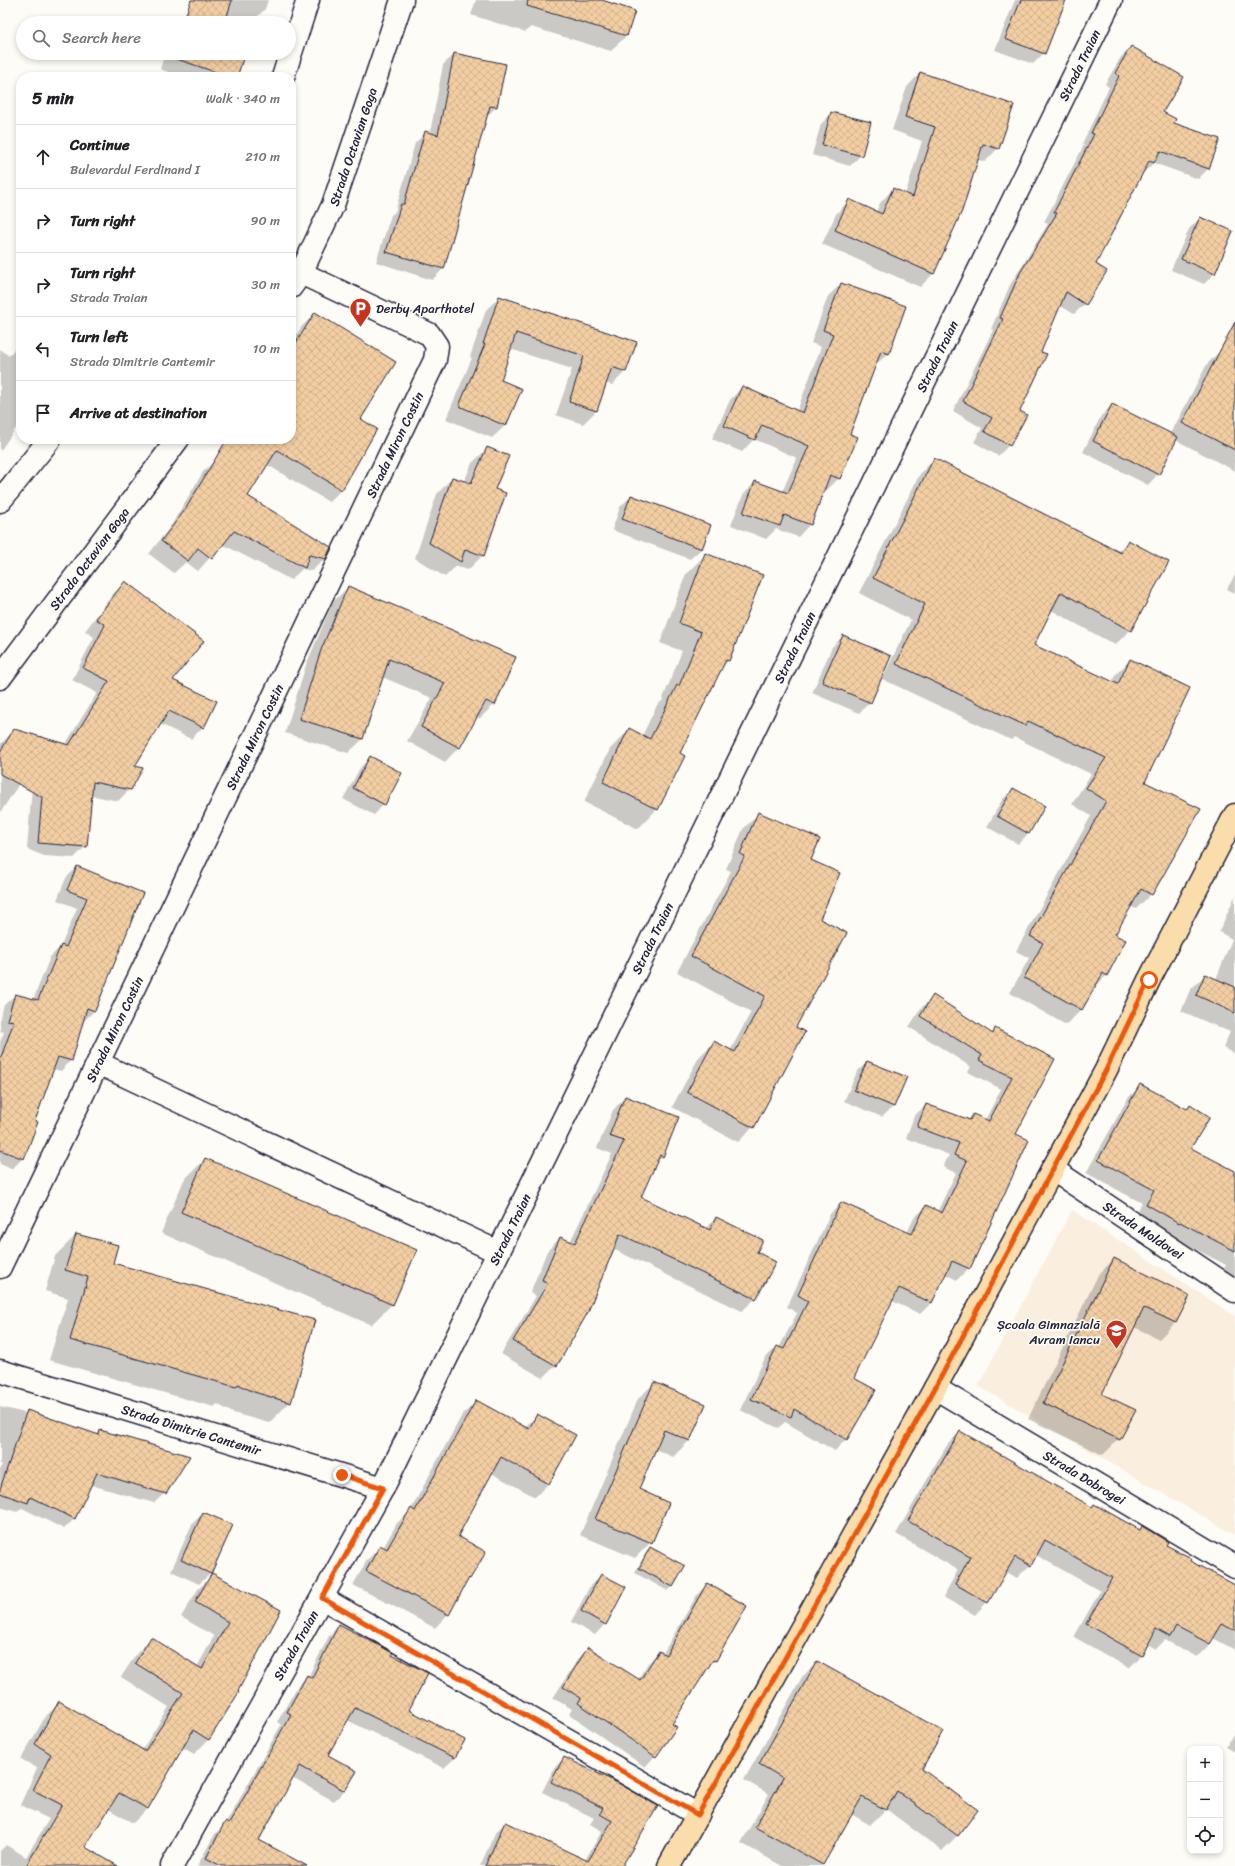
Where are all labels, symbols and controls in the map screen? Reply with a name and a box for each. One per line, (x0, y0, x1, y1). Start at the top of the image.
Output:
search box (16, 16, 296, 60)
text: Search here (62, 25, 141, 51)
street label: Strada Traian (1052, 25, 1107, 105)
icon: search (30, 27, 52, 49)
text: 5 min (32, 83, 74, 113)
street label: Strada Octavian Goga (322, 84, 383, 209)
text: Walk · 340 m (206, 87, 280, 110)
text: Continue (70, 132, 130, 158)
text: 210 m (245, 145, 280, 168)
icon: ahead (32, 146, 54, 168)
text: Bulevardul Ferdinand I (70, 158, 200, 181)
text: Turn right (70, 208, 135, 234)
text: 90 m (250, 209, 280, 232)
icon: right (32, 210, 54, 232)
text: Turn right (70, 260, 135, 286)
text: 30 m (251, 273, 280, 296)
icon: right (32, 274, 54, 296)
text: Strada Traian (70, 286, 148, 309)
parking icon: Derby Aparthotel (348, 295, 374, 328)
place label: Derby Aparthotel (376, 297, 475, 320)
street label: Strada Traian (909, 316, 964, 396)
text: Turn left (70, 324, 128, 350)
text: 10 m (253, 337, 280, 360)
icon: left (32, 338, 54, 360)
text: Strada Dimitrie Cantemir (70, 350, 215, 373)
street label: Strada Miron Costin (359, 388, 430, 502)
text: Arrive at destination (70, 400, 207, 426)
icon: arrive (32, 402, 54, 424)
street label: Strada Octavian Goga (43, 502, 136, 615)
street label: Strada Traian (767, 607, 822, 687)
street label: Strada Miron Costin (219, 680, 290, 794)
street label: Strada Traian (625, 898, 679, 978)
route start (1140, 971, 1158, 989)
street label: Strada Miron Costin (79, 972, 149, 1086)
street label: Strada Traian (482, 1189, 537, 1269)
street label: Strada Moldovei (1098, 1195, 1189, 1266)
place label: Școala Gimnazială Avram Iancu (997, 1313, 1100, 1351)
school or university icon: Școala Gimnazială Avram Iancu (1103, 1318, 1129, 1351)
street label: Strada Dimitrie Cantemir (119, 1397, 264, 1462)
street label: Strada Dobrogei (1039, 1444, 1130, 1511)
route end (333, 1466, 351, 1484)
street label: Strada Traian (266, 1606, 324, 1685)
map controls (1187, 1746, 1223, 1854)
button: + (1187, 1746, 1223, 1782)
button: − (1187, 1782, 1223, 1818)
button: locate (1187, 1818, 1223, 1854)

